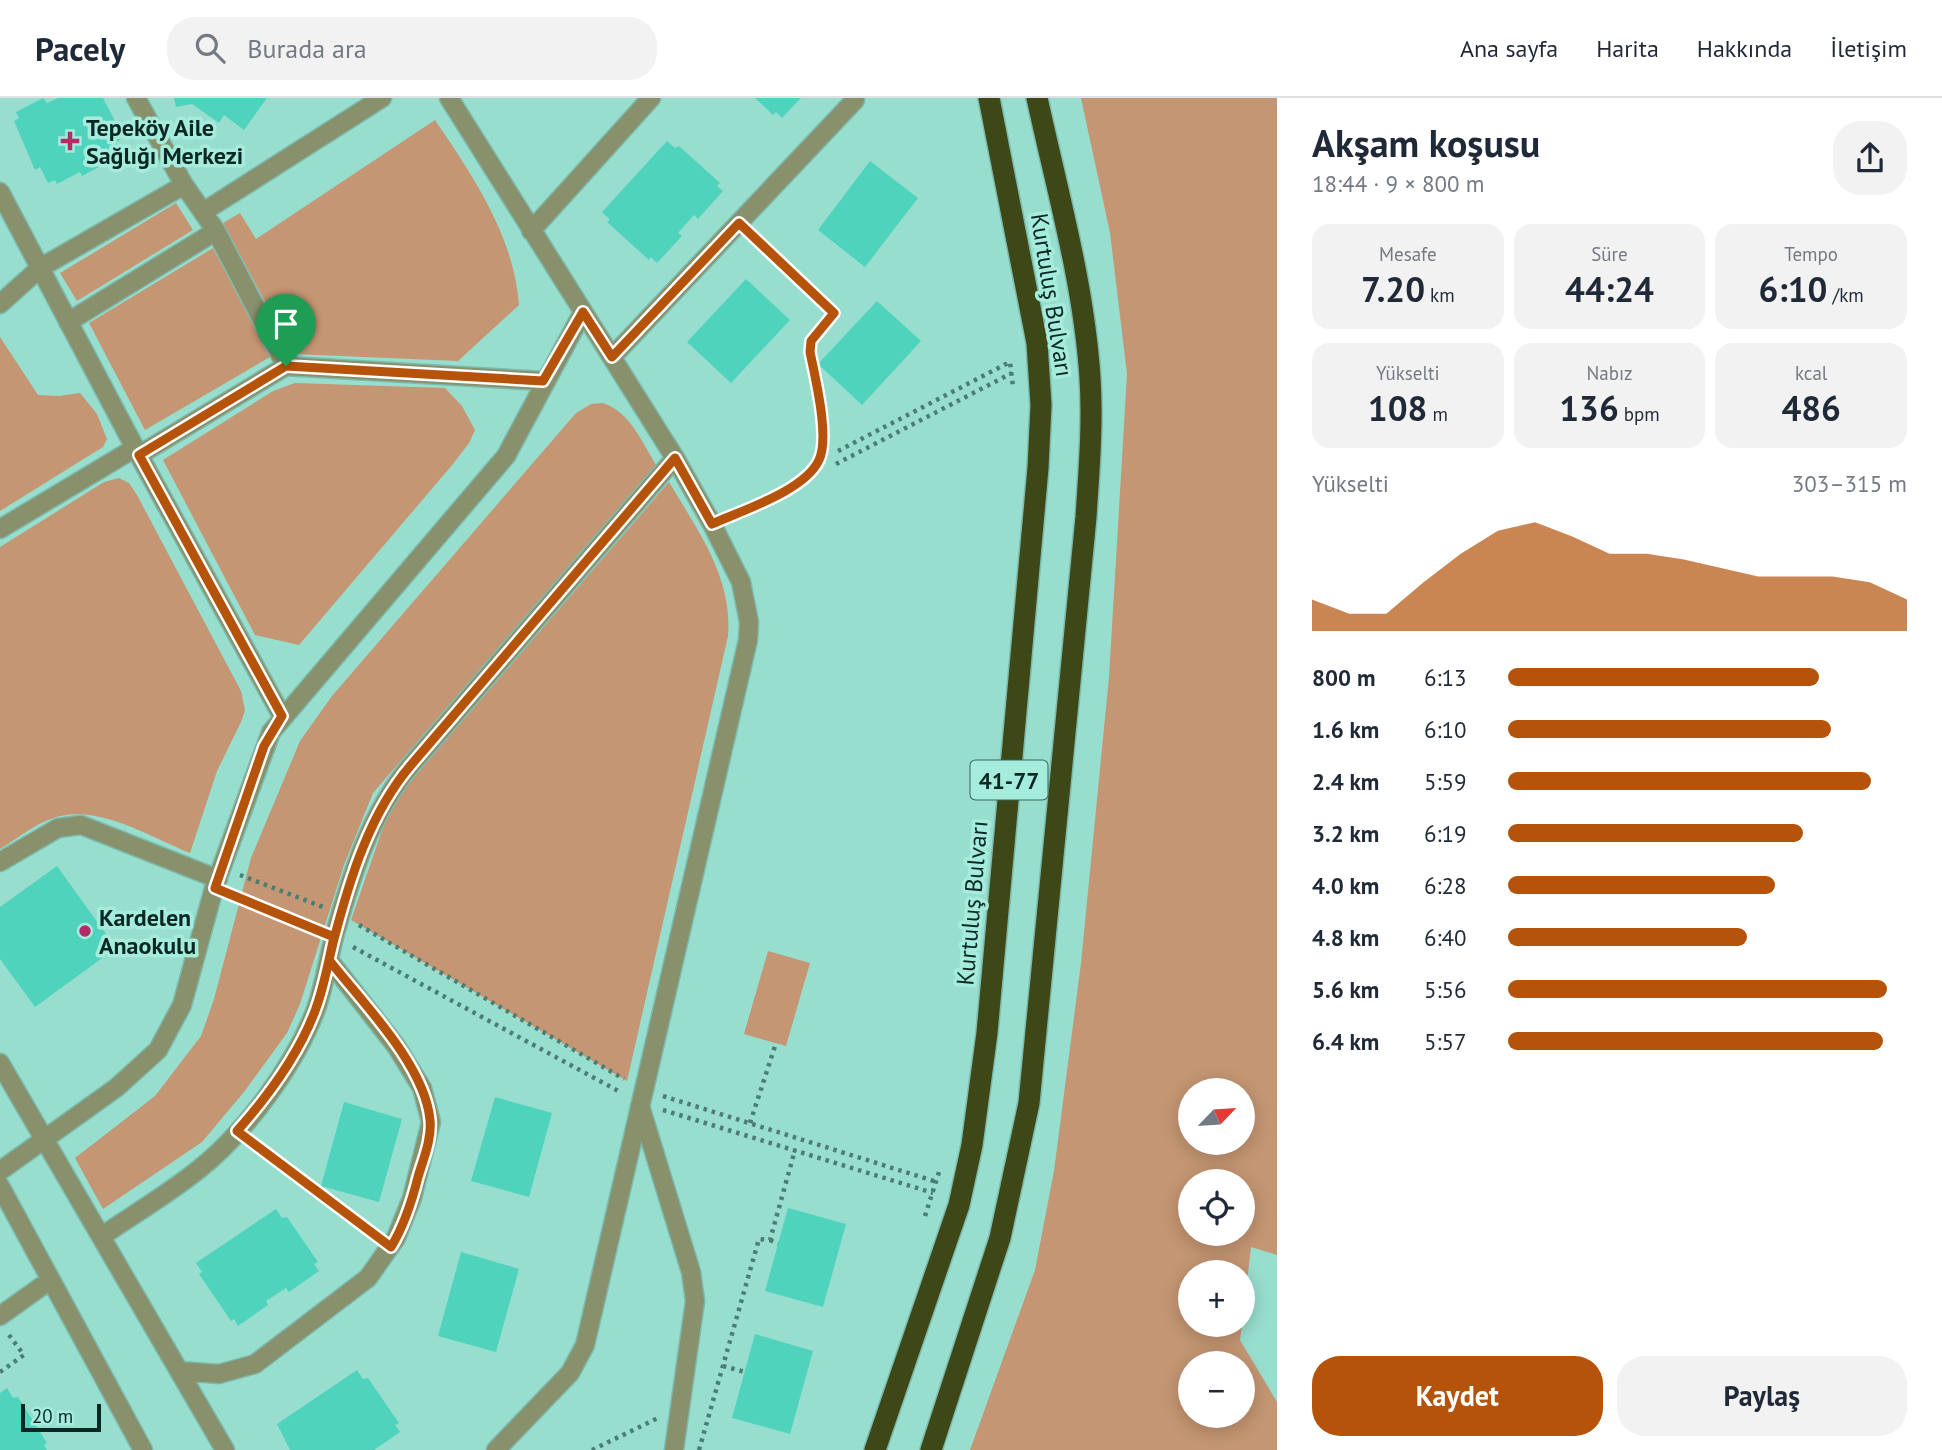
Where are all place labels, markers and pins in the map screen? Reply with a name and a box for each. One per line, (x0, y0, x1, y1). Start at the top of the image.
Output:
place label: Tepeköy Aile Sağlığı Merkezi (86, 112, 243, 171)
marker: Tepeköy Aile Sağlığı Merkezi (60, 131, 80, 151)
pin (256, 294, 316, 366)
place label: Kardelen Anaokulu (99, 902, 196, 961)
marker: Kardelen Anaokulu (77, 923, 93, 939)

